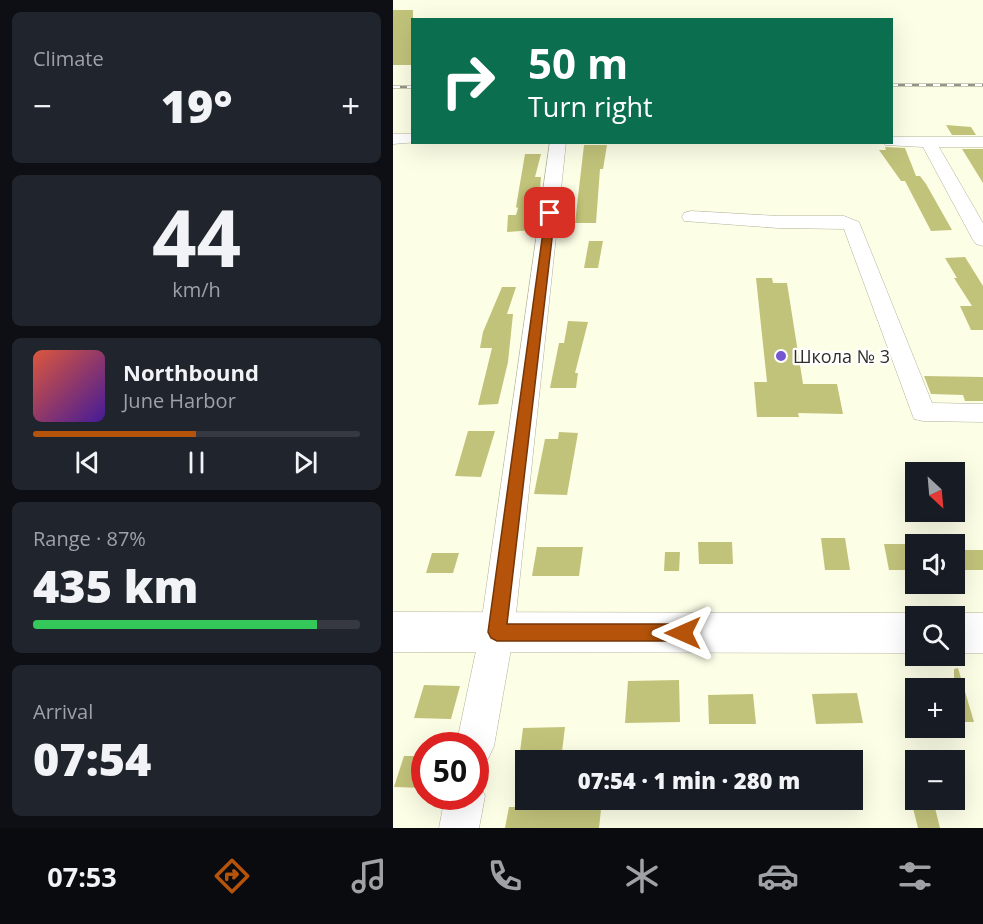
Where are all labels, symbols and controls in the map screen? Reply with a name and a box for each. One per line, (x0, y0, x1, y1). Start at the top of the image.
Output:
text: 50 m (528, 34, 628, 91)
icon: right (429, 42, 507, 120)
text: Climate (33, 45, 104, 72)
text: 19° (161, 75, 232, 136)
text: − (33, 83, 52, 128)
text: + (341, 83, 360, 128)
text: Turn right (528, 88, 653, 125)
text: 44 (152, 184, 241, 290)
pin (524, 187, 575, 238)
icon: arrive (533, 196, 566, 229)
text: km/h (172, 276, 221, 303)
place label: Школа № 3 (793, 344, 890, 368)
marker: Школа № 3 (774, 349, 788, 363)
text: Northbound (123, 357, 259, 387)
text: June Harbor (123, 387, 236, 414)
icon: previous (71, 446, 104, 479)
icon: pause (180, 446, 213, 479)
icon: next (289, 446, 322, 479)
north arrow (905, 462, 965, 522)
map controls (905, 462, 965, 810)
text: Range · 87% (33, 525, 146, 552)
button: sound (905, 534, 965, 594)
text: 435 km (33, 555, 198, 616)
position arrow (651, 601, 715, 665)
button: search (905, 606, 965, 666)
button: + (905, 678, 965, 738)
text: Arrival (33, 698, 93, 725)
text: 07:54 (33, 728, 151, 789)
speed limit sign: 50 (411, 732, 489, 810)
button: − (905, 750, 965, 810)
text: 07:54 · 1 min · 280 m (578, 765, 800, 795)
icon: directions (211, 855, 253, 897)
icon: music (348, 855, 390, 897)
icon: phone (484, 855, 526, 897)
icon: climate (621, 855, 663, 897)
icon: car (757, 855, 799, 897)
icon: filters (894, 855, 936, 897)
text: 07:53 (47, 858, 117, 895)

